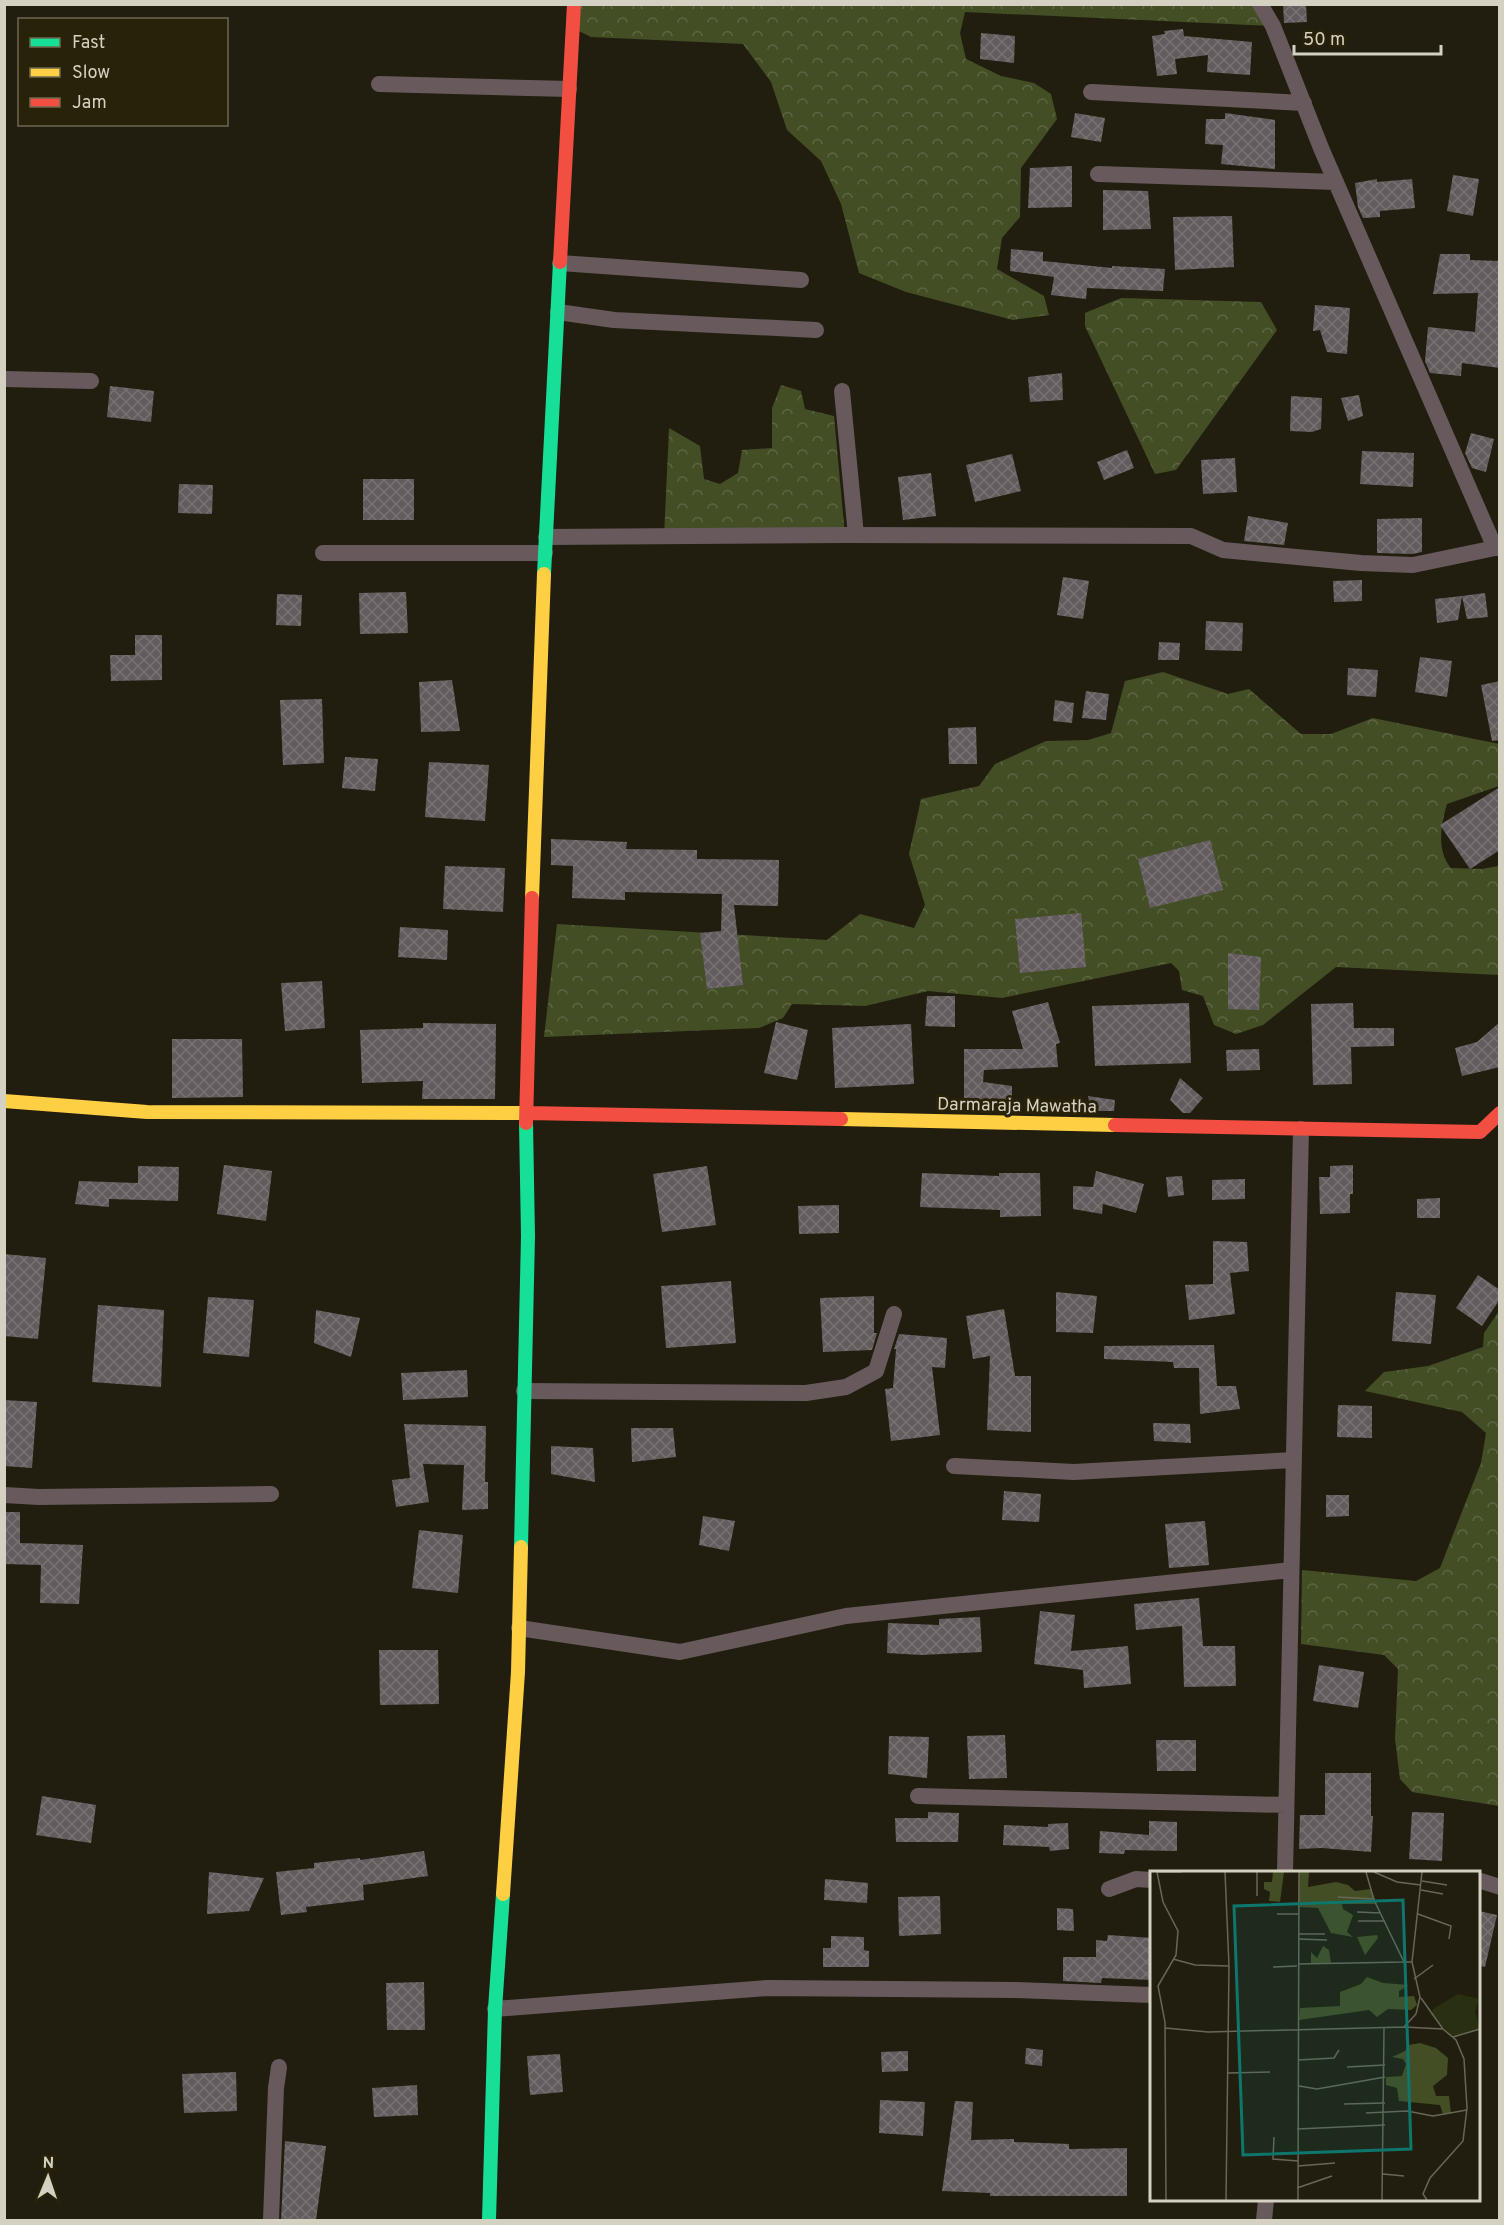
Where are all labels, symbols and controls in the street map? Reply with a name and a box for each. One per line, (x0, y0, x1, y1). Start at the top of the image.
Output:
legend (18, 18, 228, 126)
scale bar (1294, 18, 1441, 56)
text: 50 m (1303, 29, 1345, 52)
text: Fast (72, 32, 105, 55)
text: Slow (72, 62, 110, 85)
text: Jam (72, 92, 107, 115)
street label: Darmaraja Mawatha (937, 1094, 1097, 1119)
inset map (1150, 1871, 1480, 2201)
north arrow (18, 2147, 78, 2207)
text: N (42, 2154, 55, 2174)

